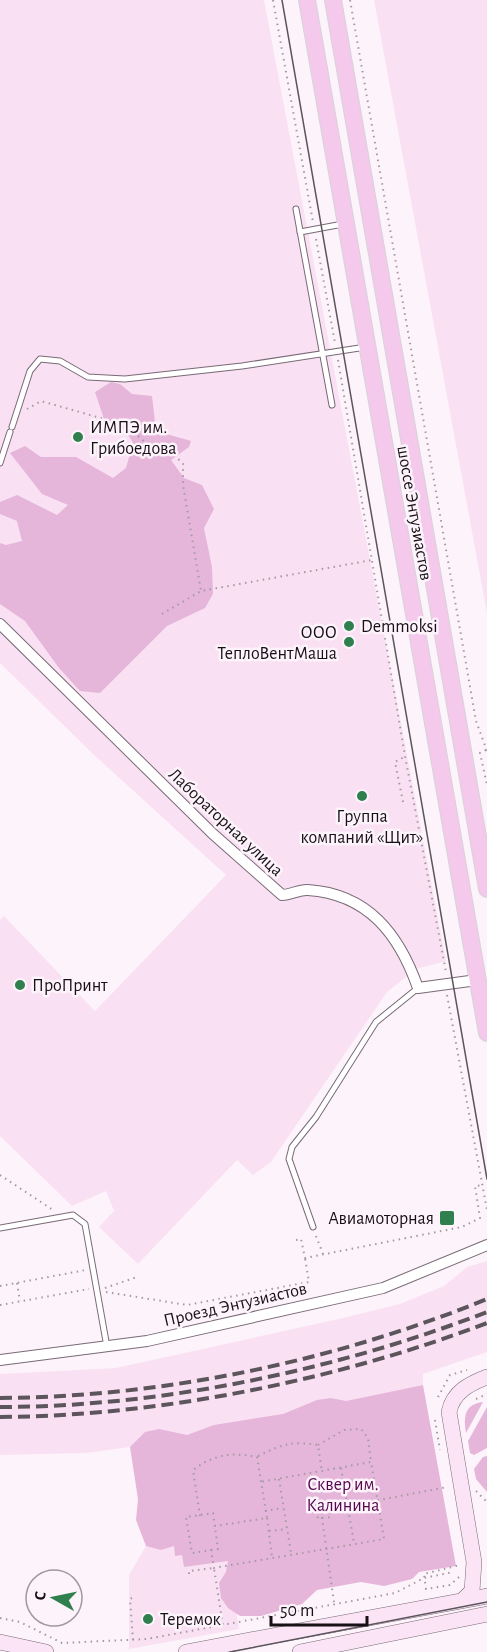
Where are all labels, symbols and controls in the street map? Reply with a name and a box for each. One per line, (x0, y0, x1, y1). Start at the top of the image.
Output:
place label: ИМПЭ им. Грибоедова (90, 419, 177, 458)
marker: ИМПЭ им. Грибоедова (71, 430, 85, 444)
street label: шоссе Энтузиастов (393, 444, 435, 582)
place label: Demmoksi (361, 618, 438, 636)
marker: Demmoksi (342, 619, 356, 633)
place label: ООО ТеплоВентМаша (218, 624, 337, 663)
marker: ООО ТеплоВентМаша (342, 635, 356, 649)
street label: Лабораторная улица (165, 765, 287, 880)
marker: Группа компаний «Щит» (355, 789, 369, 803)
place label: Группа компаний «Щит» (301, 808, 423, 847)
place label: ПроПринт (32, 977, 108, 995)
marker: ПроПринт (13, 978, 27, 992)
marker: Авиамоторная (438, 1209, 456, 1227)
place label: Авиамоторная (328, 1210, 434, 1228)
street label: Проезд Энтузиастов (162, 1280, 309, 1330)
park label: Сквер им. Калинина (307, 1476, 379, 1515)
north arrow (24, 1568, 84, 1628)
scale bar (271, 1589, 367, 1627)
text: С (32, 1590, 49, 1601)
text: 50 m (280, 1602, 314, 1620)
place label: Теремок (160, 1611, 222, 1629)
marker: Теремок (141, 1612, 155, 1626)

